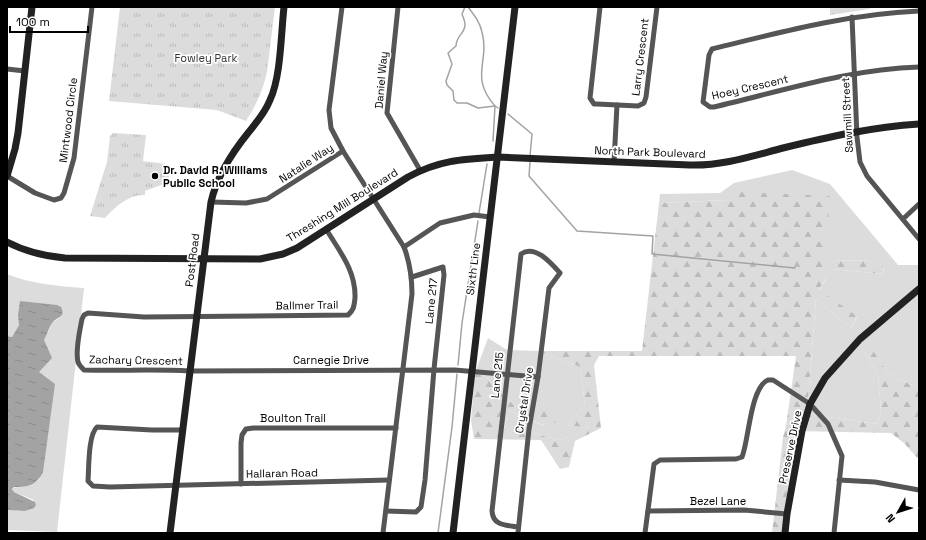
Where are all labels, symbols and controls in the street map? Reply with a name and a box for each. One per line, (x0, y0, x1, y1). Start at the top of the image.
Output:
scale bar (10, 8, 88, 34)
text: 100 m (16, 14, 50, 30)
street label: Larry Crescent (628, 17, 652, 97)
park label: Fowley Park (174, 51, 238, 65)
street label: Daniel Way (372, 51, 390, 109)
street label: Hoey Crescent (710, 71, 790, 103)
street label: Mintwood Circle (56, 77, 80, 163)
street label: Sawmill Street (838, 77, 856, 153)
street label: Natalie Way (276, 140, 336, 186)
street label: North Park Boulevard (594, 143, 706, 161)
place label: Dr. David R. Williams Public School (163, 163, 268, 190)
street label: Threshing Mill Boulevard (284, 165, 400, 245)
marker: Dr. David R. Williams Public School (150, 171, 160, 181)
street label: Post Road (182, 232, 202, 288)
street label: Sixth Line (463, 242, 483, 296)
street label: Lane 217 (422, 277, 440, 325)
street label: Ballmer Trail (275, 297, 339, 313)
street label: Lane 215 (488, 351, 506, 399)
street label: Zachary Crescent (89, 352, 183, 368)
street label: Carnegie Drive (293, 353, 369, 367)
street label: Crystal Drive (512, 366, 536, 434)
street label: Preserve Drive (775, 409, 805, 485)
street label: Boulton Trail (260, 411, 326, 425)
street label: Hallaran Road (246, 465, 318, 481)
north arrow (878, 492, 918, 532)
street label: Bezel Lane (690, 494, 746, 508)
text: N (882, 511, 898, 526)

